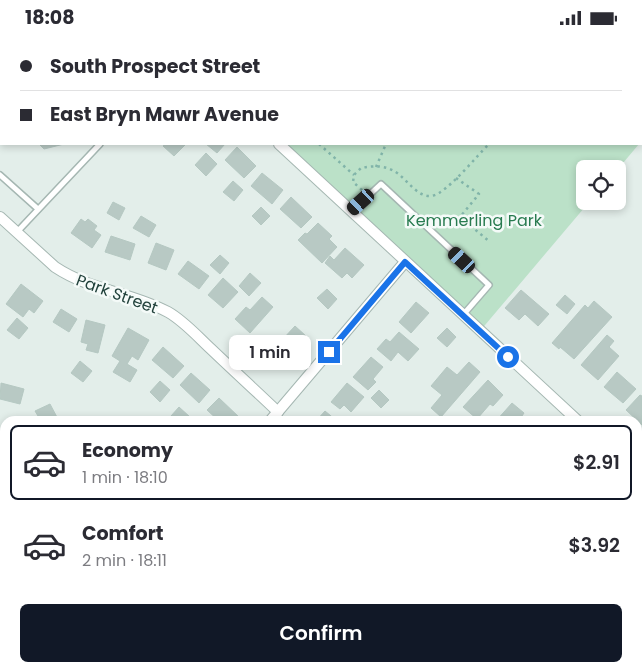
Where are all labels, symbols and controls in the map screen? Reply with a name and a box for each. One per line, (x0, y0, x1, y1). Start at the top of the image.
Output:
text: 18:08 (25, 4, 75, 31)
text: South Prospect Street (50, 53, 260, 80)
text: East Bryn Mawr Avenue (50, 101, 279, 128)
map controls (576, 160, 626, 210)
button: locate (576, 160, 626, 210)
car (344, 186, 377, 218)
park label: Kemmerling Park (406, 209, 543, 232)
car (445, 244, 478, 276)
street label: Park Street (73, 269, 161, 319)
callout: 1 min (229, 335, 312, 369)
text: 1 min (249, 341, 291, 364)
route end (318, 341, 340, 363)
route start (497, 346, 519, 368)
text: Economy (82, 437, 173, 464)
icon: car (22, 440, 67, 485)
text: $2.91 (573, 449, 620, 476)
text: 1 min · 18:10 (82, 466, 168, 489)
text: Comfort (82, 520, 164, 547)
icon: car (22, 523, 67, 568)
text: $3.92 (568, 532, 620, 559)
text: 2 min · 18:11 (82, 549, 167, 572)
button: Confirm (20, 604, 622, 662)

